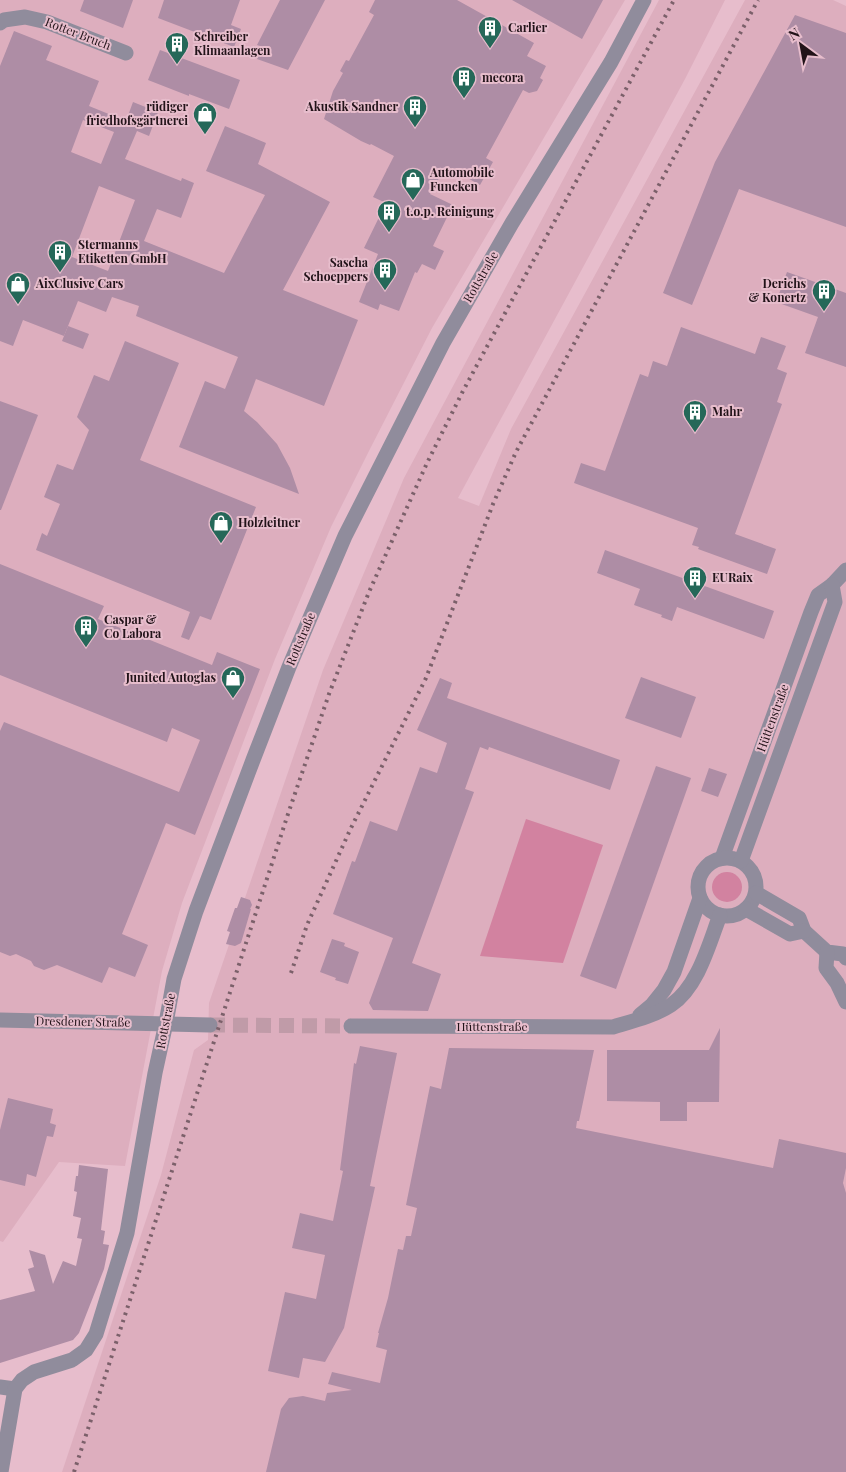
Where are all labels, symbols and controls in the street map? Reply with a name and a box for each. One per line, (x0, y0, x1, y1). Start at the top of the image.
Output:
street label: Rotter Bruch (43, 13, 113, 53)
building icon: Carlier (477, 15, 503, 49)
place label: Carlier (508, 19, 547, 35)
north arrow (776, 20, 826, 70)
text: N (785, 23, 803, 44)
place label: Schreiber Klimaanlagen (194, 28, 271, 58)
building icon: Schreiber Klimaanlagen (164, 31, 190, 65)
building icon: mecora (451, 65, 477, 99)
place label: mecora (482, 69, 524, 85)
building icon: Akustik Sandner (402, 94, 428, 128)
place label: rüdiger friedhofsgärtnerei (86, 98, 188, 128)
place label: Akustik Sandner (305, 98, 398, 114)
shop icon: rüdiger friedhofsgärtnerei (192, 101, 218, 135)
place label: Automobile Funcken (429, 164, 494, 194)
shop icon: Automobile Funcken (400, 167, 426, 201)
building icon: t.o.p. Reinigung (376, 199, 402, 233)
place label: t.o.p. Reinigung (405, 203, 494, 219)
place label: Stermanns Etiketten GmbH (78, 236, 167, 266)
building icon: Stermanns Etiketten GmbH (47, 239, 73, 273)
street label: Rottstraße (459, 248, 501, 305)
place label: Sascha Schoeppers (303, 254, 369, 284)
building icon: Sascha Schoeppers (372, 257, 398, 291)
shop icon: AixClusive Cars (5, 271, 31, 305)
place label: AixClusive Cars (35, 275, 124, 291)
place label: Derichs & Konertz (748, 275, 806, 305)
building icon: Derichs & Konertz (811, 278, 837, 312)
building icon: Mahr (682, 399, 708, 433)
place label: Mahr (712, 403, 743, 419)
shop icon: Holzleitner (208, 510, 234, 544)
place label: Holzleitner (238, 514, 300, 530)
building icon: EURaix (682, 565, 708, 599)
place label: EURaix (712, 569, 753, 585)
street label: Rottstraße (282, 610, 318, 668)
place label: Caspar & Co Labora (104, 611, 162, 641)
building icon: Caspar & Co Labora (73, 614, 99, 648)
shop icon: Junited Autoglas (220, 665, 246, 699)
place label: Junited Autoglas (125, 669, 216, 685)
street label: Hüttenstraße (752, 681, 792, 754)
street label: Rottstraße (152, 992, 178, 1050)
street label: Dresdener Straße (36, 1012, 131, 1030)
street label: Hüttenstraße (456, 1018, 528, 1034)

